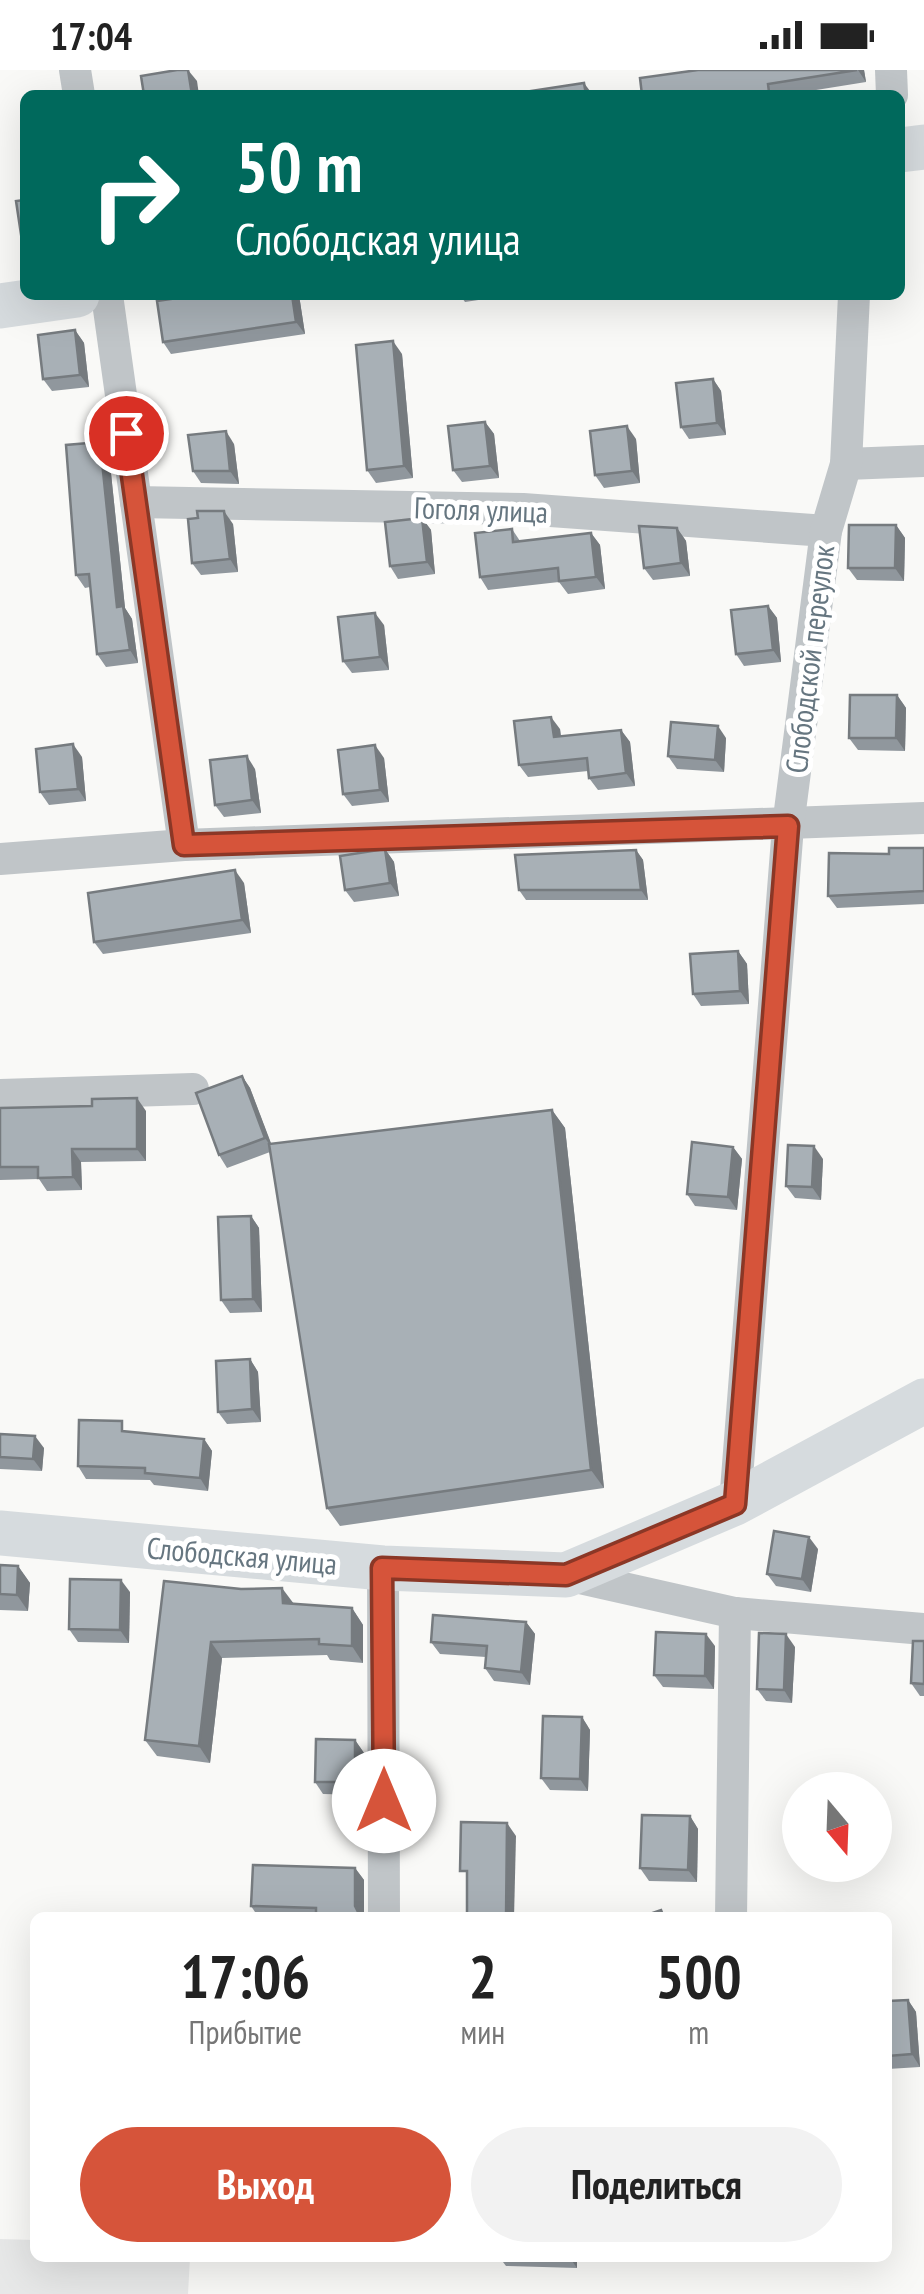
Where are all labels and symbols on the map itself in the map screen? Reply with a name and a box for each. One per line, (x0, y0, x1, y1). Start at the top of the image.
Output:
pin (84, 391, 169, 476)
street label: Гоголя улица (413, 487, 549, 531)
street label: Слободской переулок (776, 542, 842, 775)
street label: Слободская улица (145, 1527, 339, 1583)
position arrow (332, 1749, 436, 1853)
north arrow (782, 1772, 892, 1882)

